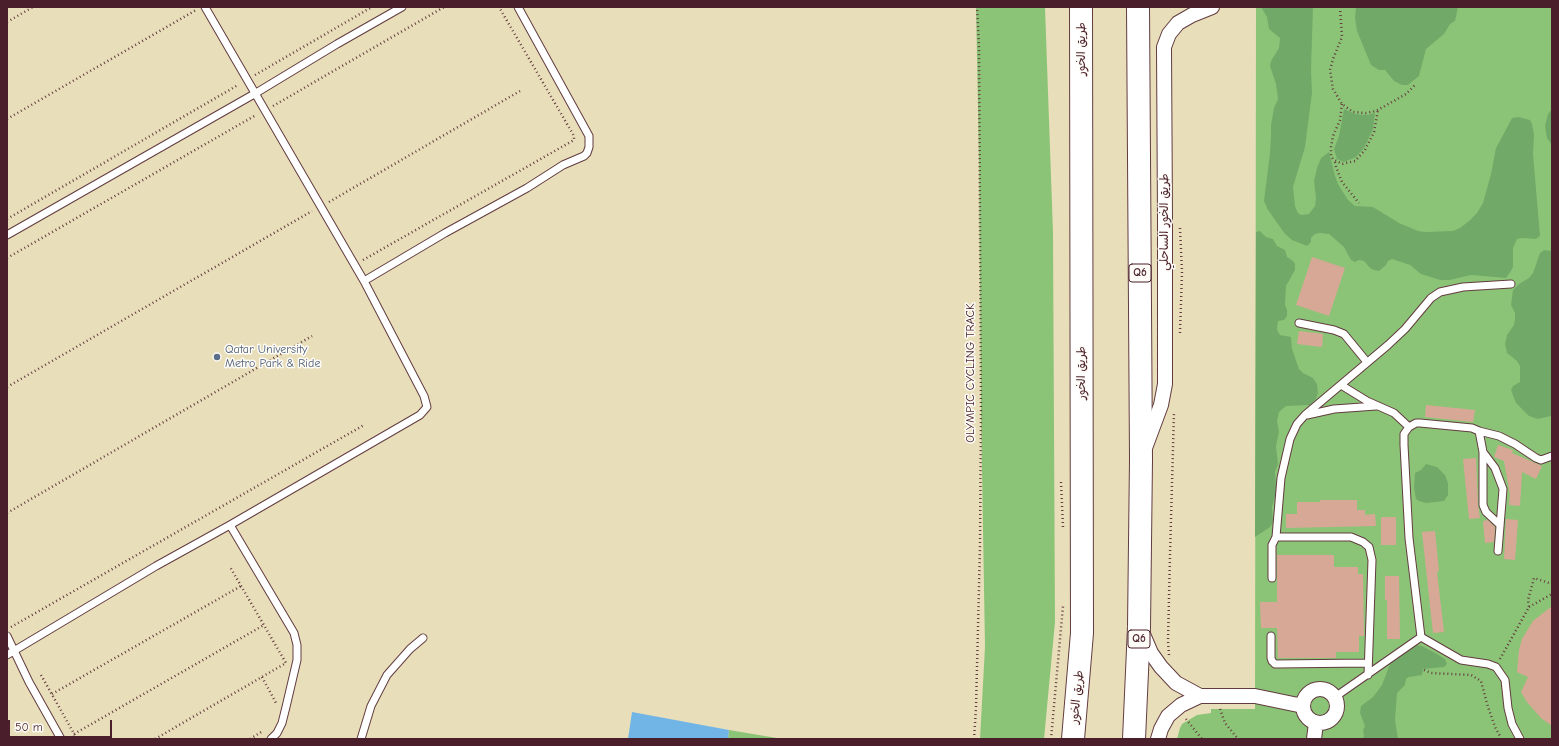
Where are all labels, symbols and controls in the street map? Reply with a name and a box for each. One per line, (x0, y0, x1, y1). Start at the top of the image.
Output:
street label: طريق الخور (1075, 22, 1089, 76)
street label: طريق الخور الساحلي (1158, 173, 1172, 271)
road number: Q6 (1129, 264, 1151, 282)
street label: OLYMPIC CYCLING TRACK (964, 303, 978, 443)
place label: Qatar University Metro Park & Ride (225, 343, 320, 371)
street label: طريق الخور (1075, 346, 1089, 400)
marker: Qatar University Metro Park & Ride (212, 352, 222, 362)
road number: Q6 (1128, 630, 1150, 648)
street label: طريق الخور (1067, 670, 1087, 724)
scale bar (10, 712, 114, 738)
text: 50 m (15, 720, 43, 734)

